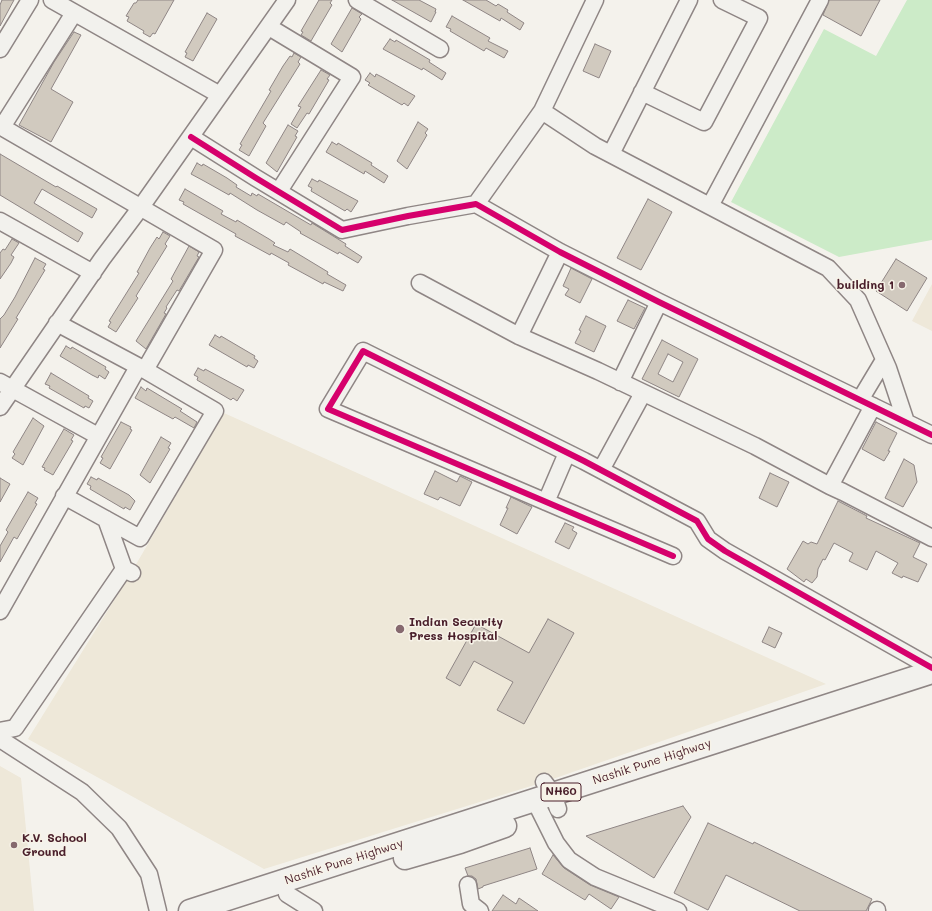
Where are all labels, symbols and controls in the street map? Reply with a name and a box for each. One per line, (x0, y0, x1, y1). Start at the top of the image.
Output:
place label: building 1 (837, 278, 894, 292)
marker: building 1 (897, 280, 907, 290)
place label: Indian Security Press Hospital (409, 615, 503, 643)
marker: Indian Security Press Hospital (394, 623, 406, 635)
street label: Nashik Pune Highway (591, 736, 713, 788)
road number: NH60 (541, 783, 581, 801)
place label: K.V. School Ground (22, 831, 87, 859)
street label: Nashik Pune Highway (283, 836, 405, 888)
marker: K.V. School Ground (9, 840, 19, 850)

